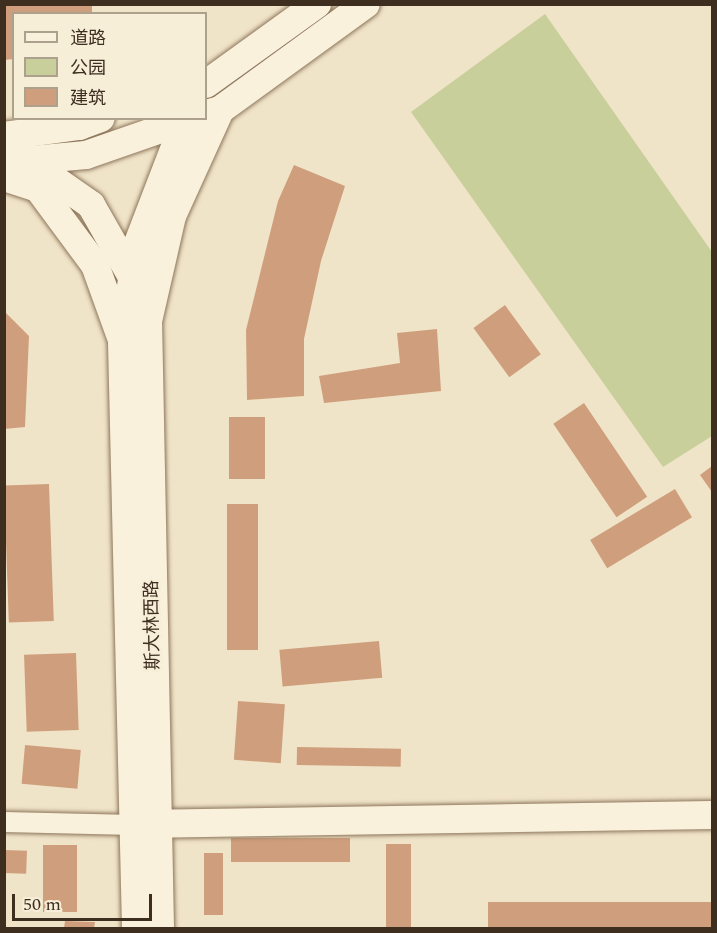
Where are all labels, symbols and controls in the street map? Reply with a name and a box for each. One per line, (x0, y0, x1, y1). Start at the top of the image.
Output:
legend (12, 12, 207, 120)
text: 道路 (70, 25, 106, 52)
text: 公园 (70, 55, 106, 82)
text: 建筑 (70, 85, 106, 112)
street label: 斯大林西路 (141, 580, 165, 670)
scale bar (15, 882, 154, 920)
text: 50 m (23, 891, 61, 918)

